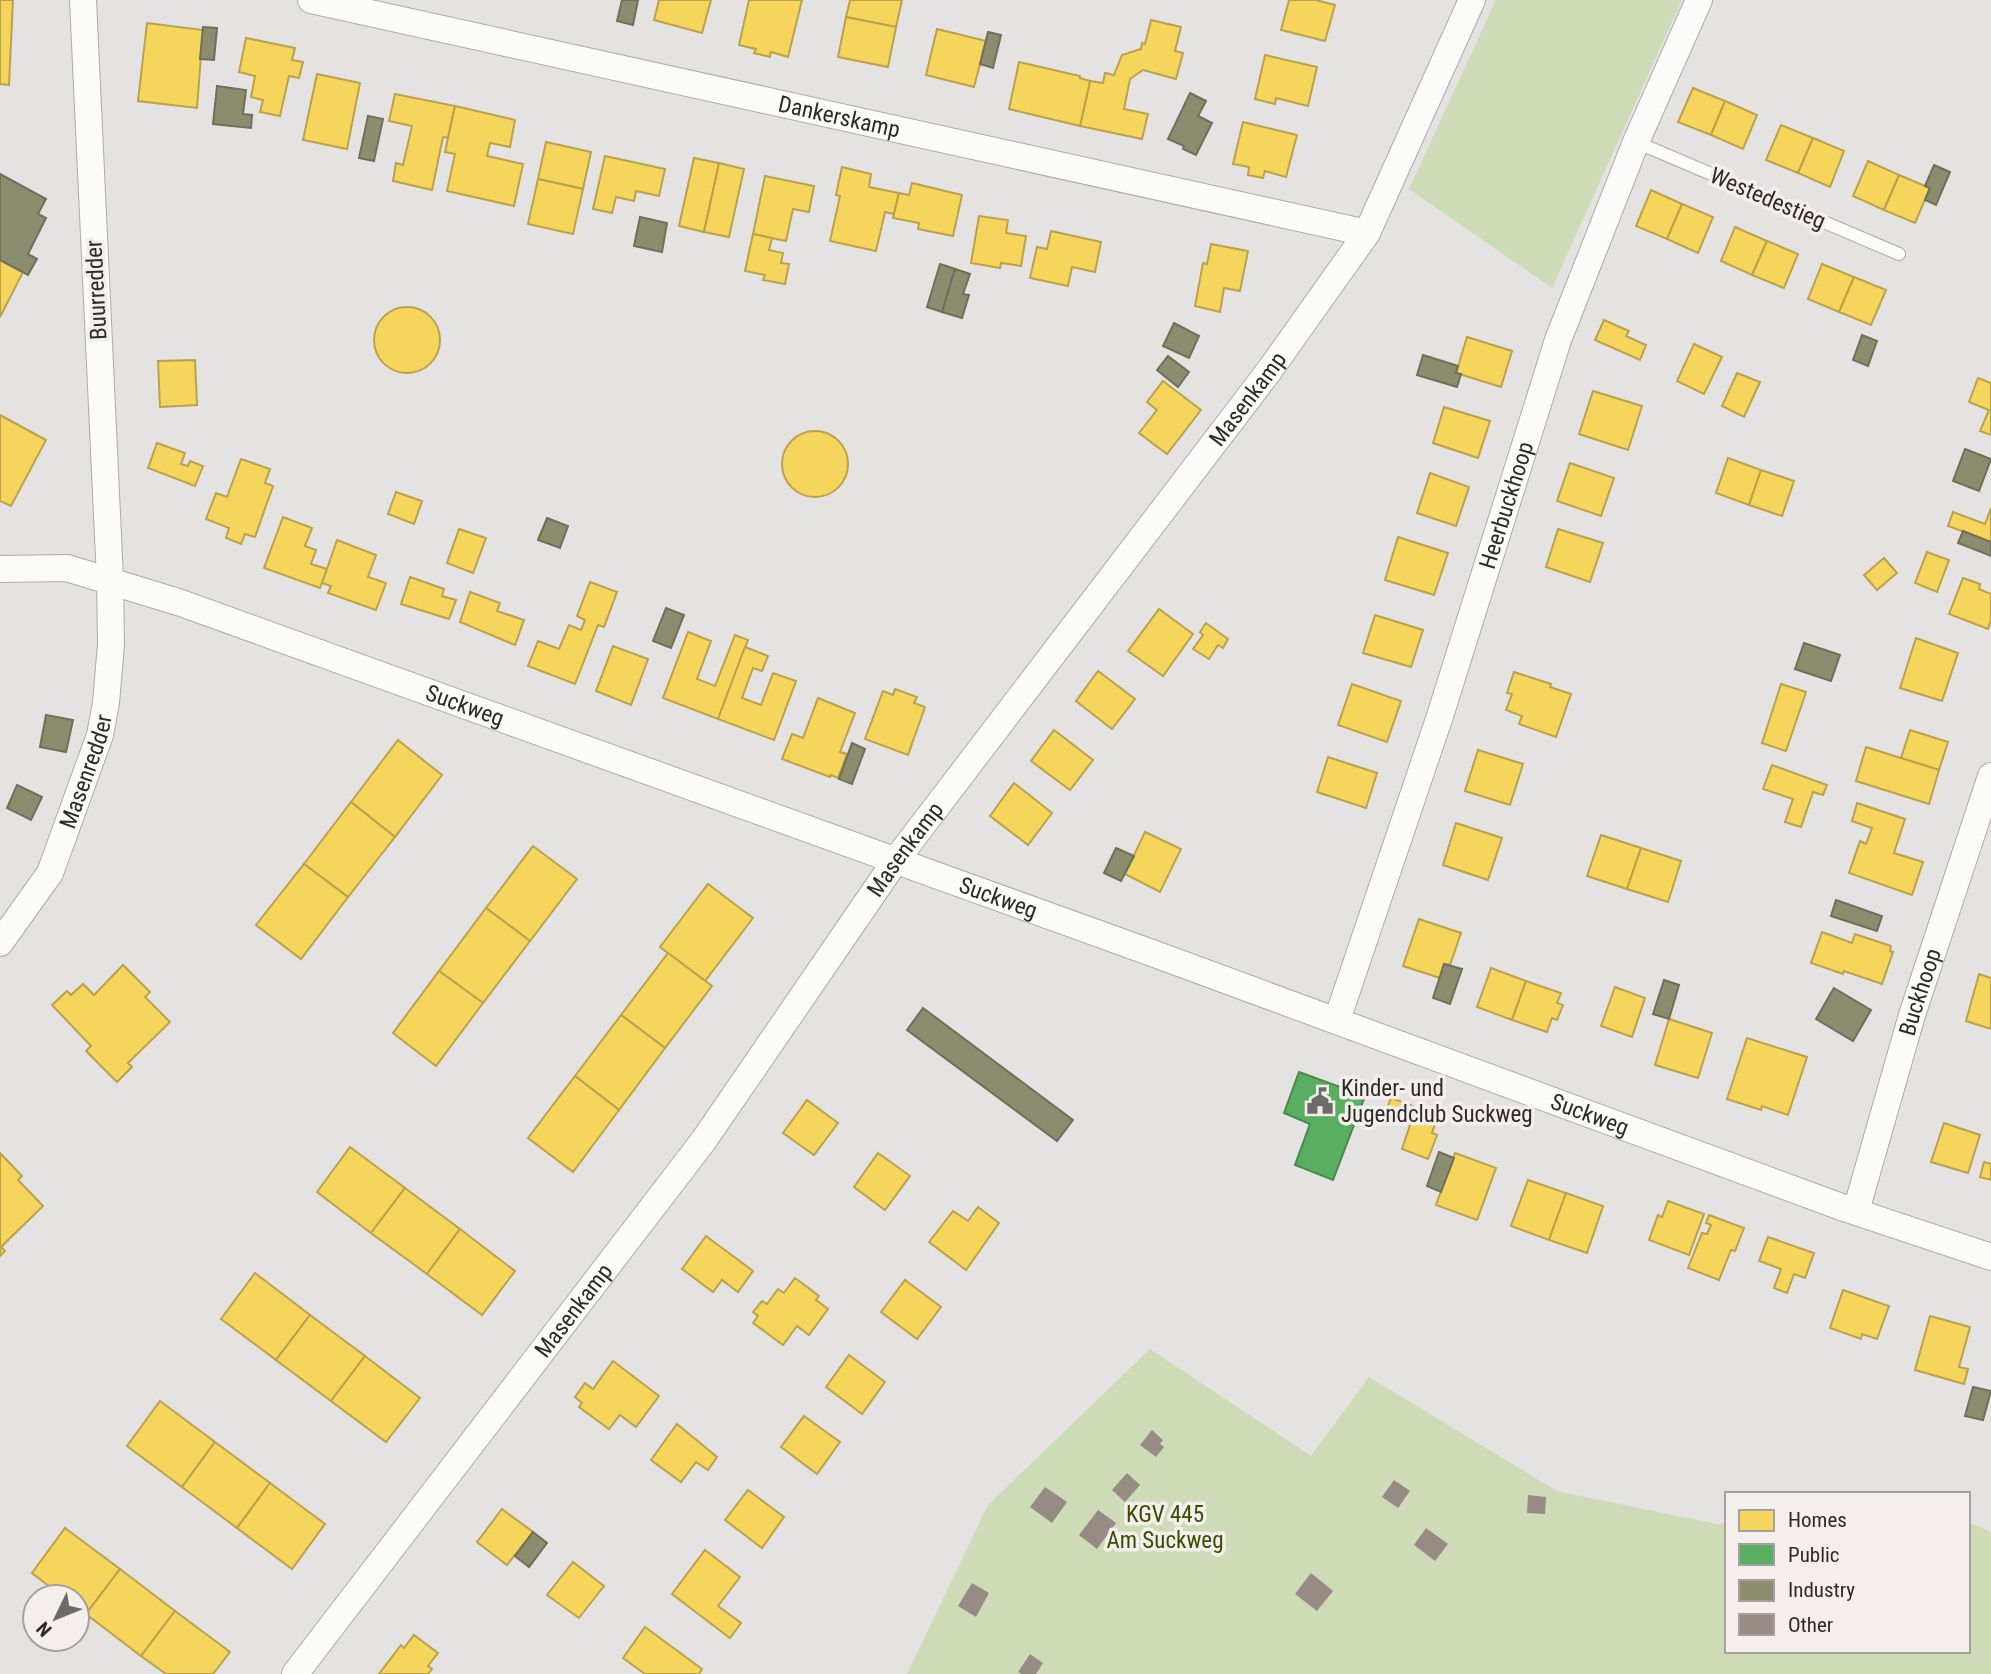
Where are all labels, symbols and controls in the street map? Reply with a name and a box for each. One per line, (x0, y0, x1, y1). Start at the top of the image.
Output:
street label: Dankerskamp (776, 91, 903, 144)
street label: Westedestieg (1706, 162, 1830, 235)
street label: Buurredder (80, 239, 113, 341)
street label: Masenkamp (1204, 347, 1292, 452)
street label: Heerbuckhoop (1474, 438, 1539, 572)
street label: Suckweg (422, 679, 507, 732)
street label: Masenredder (54, 712, 118, 832)
street label: Masenkamp (862, 797, 949, 902)
street label: Suckweg (955, 872, 1041, 925)
street label: Buckhoop (1894, 945, 1947, 1039)
place label: Kinder- und Jugendclub Suckweg (1341, 1075, 1533, 1128)
public building icon: Kinder- und Jugendclub Suckweg (1305, 1086, 1335, 1116)
street label: Suckweg (1547, 1088, 1632, 1141)
street label: Masenkamp (529, 1258, 618, 1363)
legend (1725, 1492, 1970, 1653)
park label: KGV 445 Am Suckweg (1107, 1501, 1223, 1554)
text: Homes (1788, 1508, 1847, 1532)
text: Public (1788, 1543, 1840, 1567)
text: Industry (1788, 1578, 1855, 1602)
north arrow (21, 1583, 91, 1653)
text: Other (1788, 1613, 1833, 1637)
text: N (32, 1617, 56, 1641)

